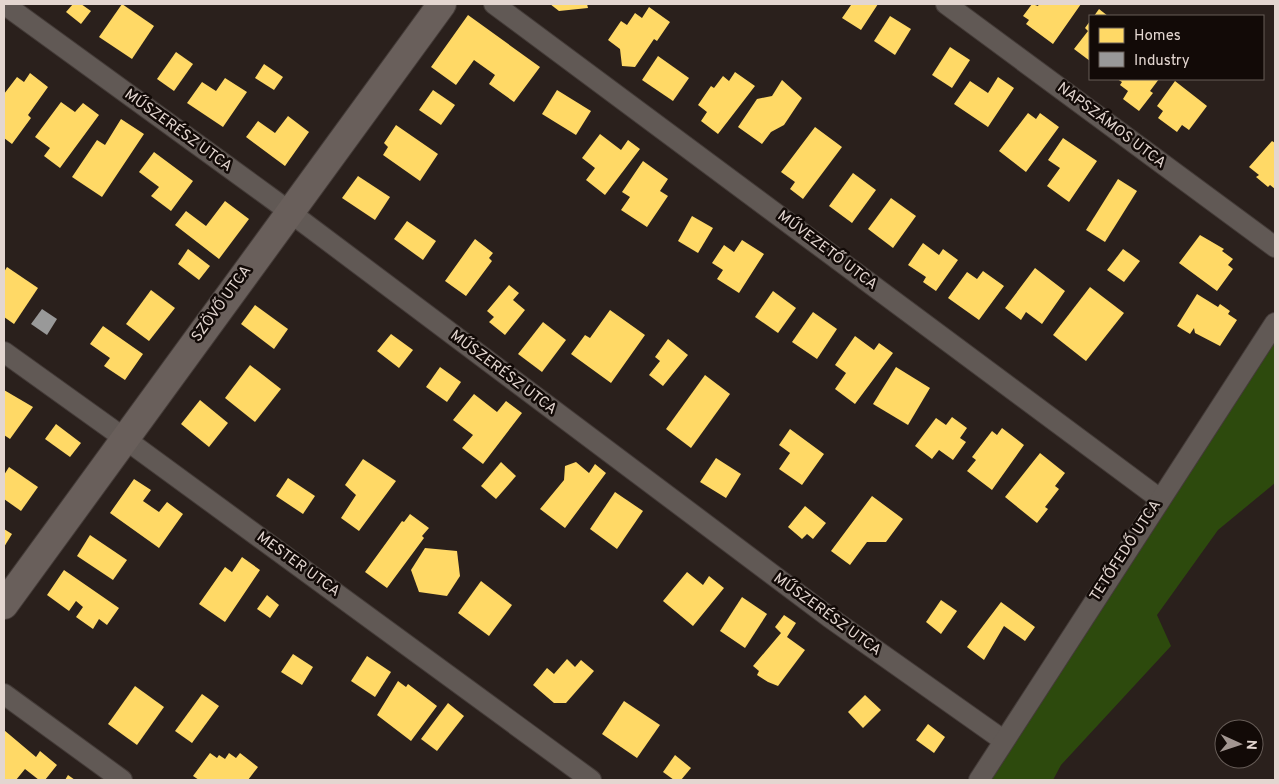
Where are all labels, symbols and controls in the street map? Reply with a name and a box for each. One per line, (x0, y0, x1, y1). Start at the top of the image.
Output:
legend (1089, 15, 1264, 80)
text: Homes (1134, 27, 1181, 46)
text: Industry (1134, 52, 1190, 71)
street label: NAPSZÁMOS UTCA (1053, 78, 1170, 173)
street label: MŰSZERÉSZ UTCA (120, 84, 237, 177)
street label: MŰVEZETŐ UTCA (773, 206, 882, 295)
street label: SZÖVŐ UTCA (186, 261, 256, 346)
street label: MŰSZERÉSZ UTCA (446, 325, 561, 419)
street label: TETŐFEDŐ UTCA (1085, 496, 1166, 605)
street label: MESTER UTCA (253, 528, 343, 602)
street label: MŰSZERÉSZ UTCA (769, 568, 886, 661)
north arrow (1214, 719, 1264, 769)
text: N (1242, 739, 1259, 750)

